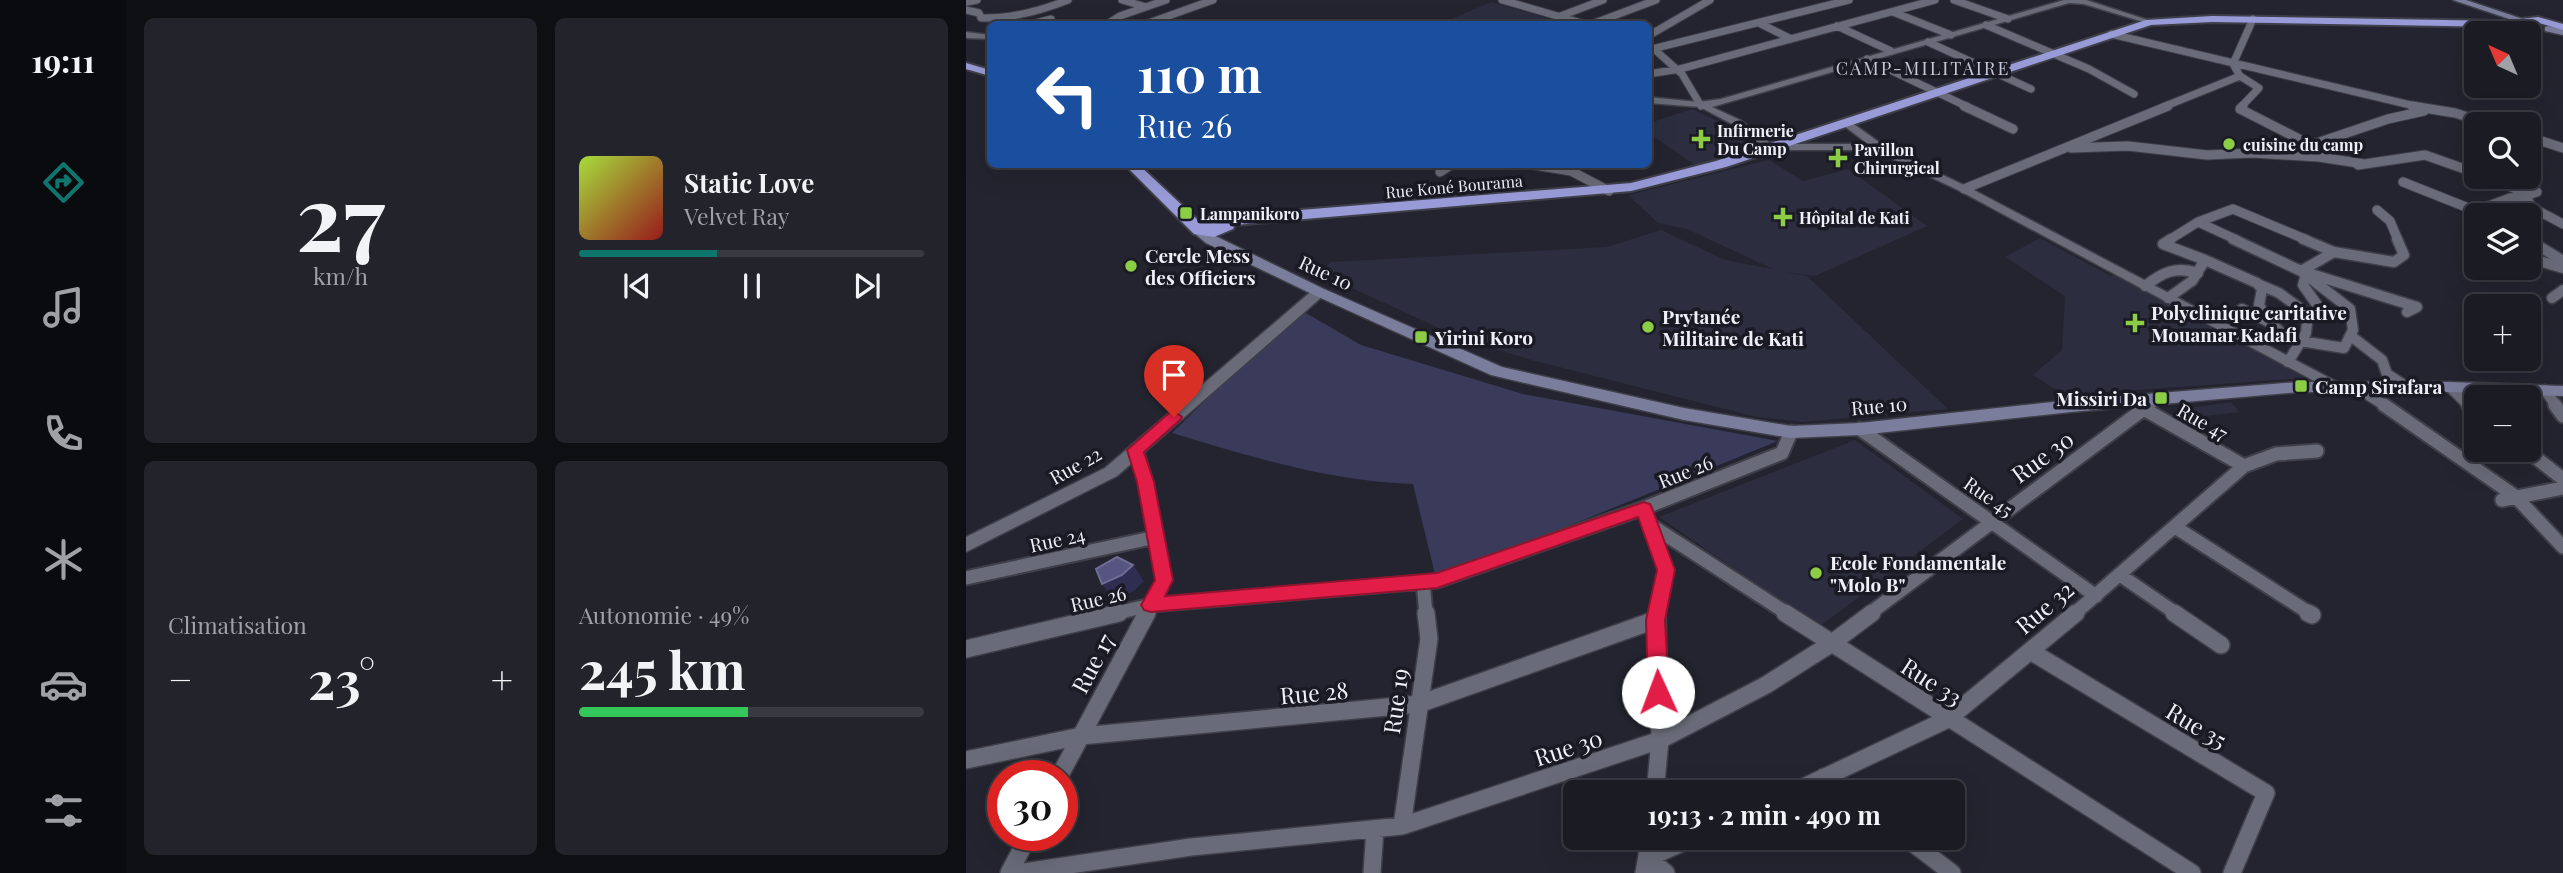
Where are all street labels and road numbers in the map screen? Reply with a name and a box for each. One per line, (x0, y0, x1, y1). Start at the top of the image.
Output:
street label: Rue Koné Bourama (1384, 170, 1524, 202)
street label: Rue 10 (1295, 248, 1357, 296)
street label: Rue 10 (1850, 390, 1908, 420)
street label: Rue 47 (2173, 396, 2233, 446)
street label: Rue 30 (2005, 423, 2079, 489)
street label: Rue 22 (1044, 440, 1106, 490)
street label: Rue 26 (1654, 448, 1716, 494)
street label: Rue 45 (1959, 470, 2019, 522)
street label: Rue 24 (1027, 520, 1087, 558)
street label: Rue 32 (2008, 574, 2080, 640)
street label: Rue 26 (1067, 579, 1129, 617)
street label: Rue 17 (1063, 627, 1121, 698)
street label: Rue 33 (1896, 650, 1968, 712)
street label: Rue 19 (1375, 666, 1415, 736)
street label: Rue 28 (1278, 674, 1350, 710)
street label: Rue 35 (2161, 695, 2233, 755)
street label: Rue 30 (1530, 721, 1606, 773)

